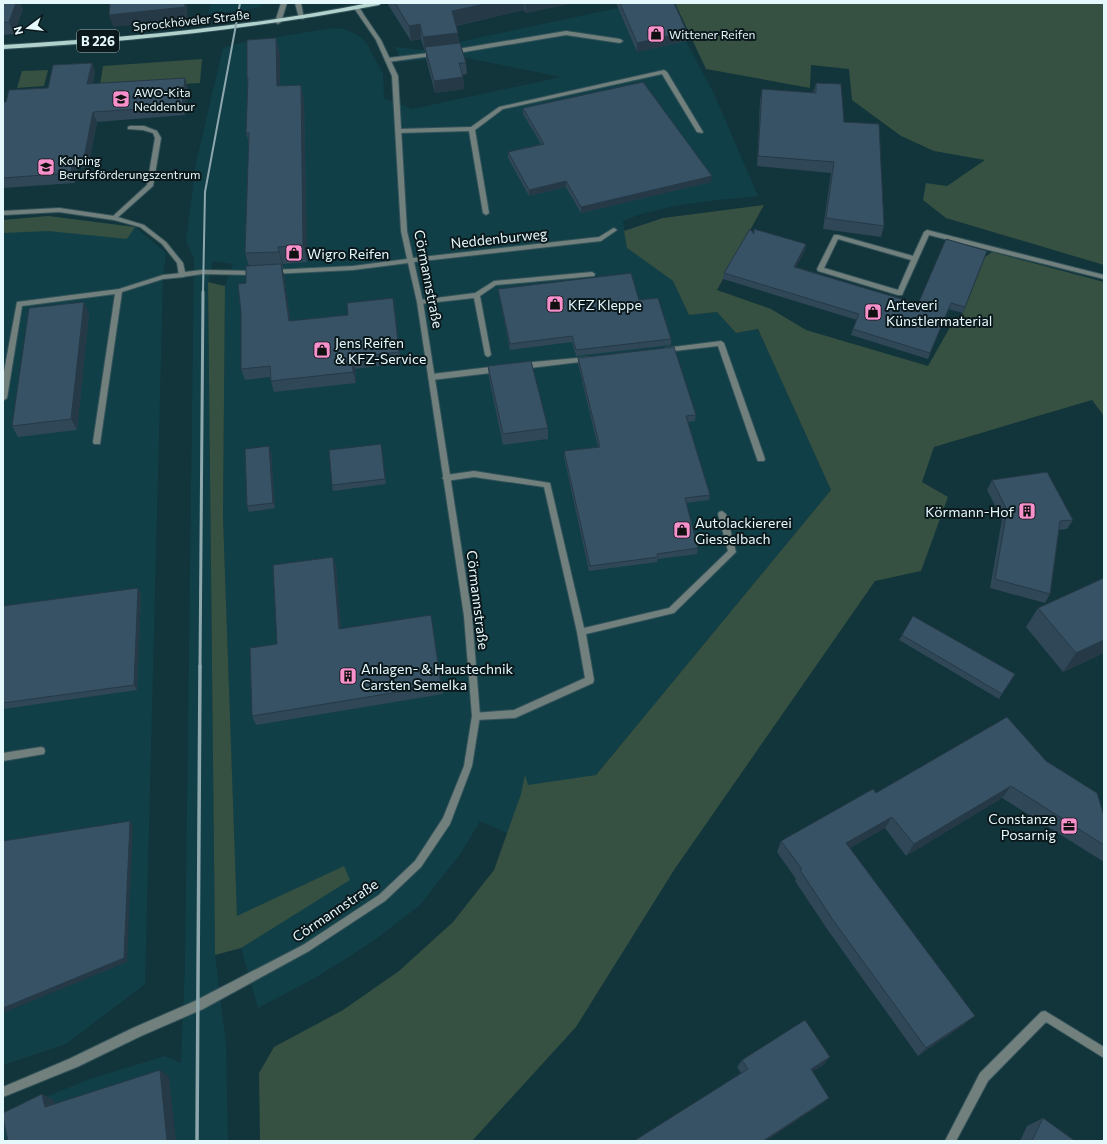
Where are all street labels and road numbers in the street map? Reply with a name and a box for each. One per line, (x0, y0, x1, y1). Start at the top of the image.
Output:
street label: Sprockhöveler Straße (132, 7, 250, 33)
road number: B 226 (77, 30, 119, 52)
street label: Neddenburweg (450, 224, 549, 252)
street label: Cörmannstraße (411, 228, 447, 330)
street label: Cörmannstraße (463, 549, 493, 651)
street label: Cörmannstraße (289, 875, 381, 945)

